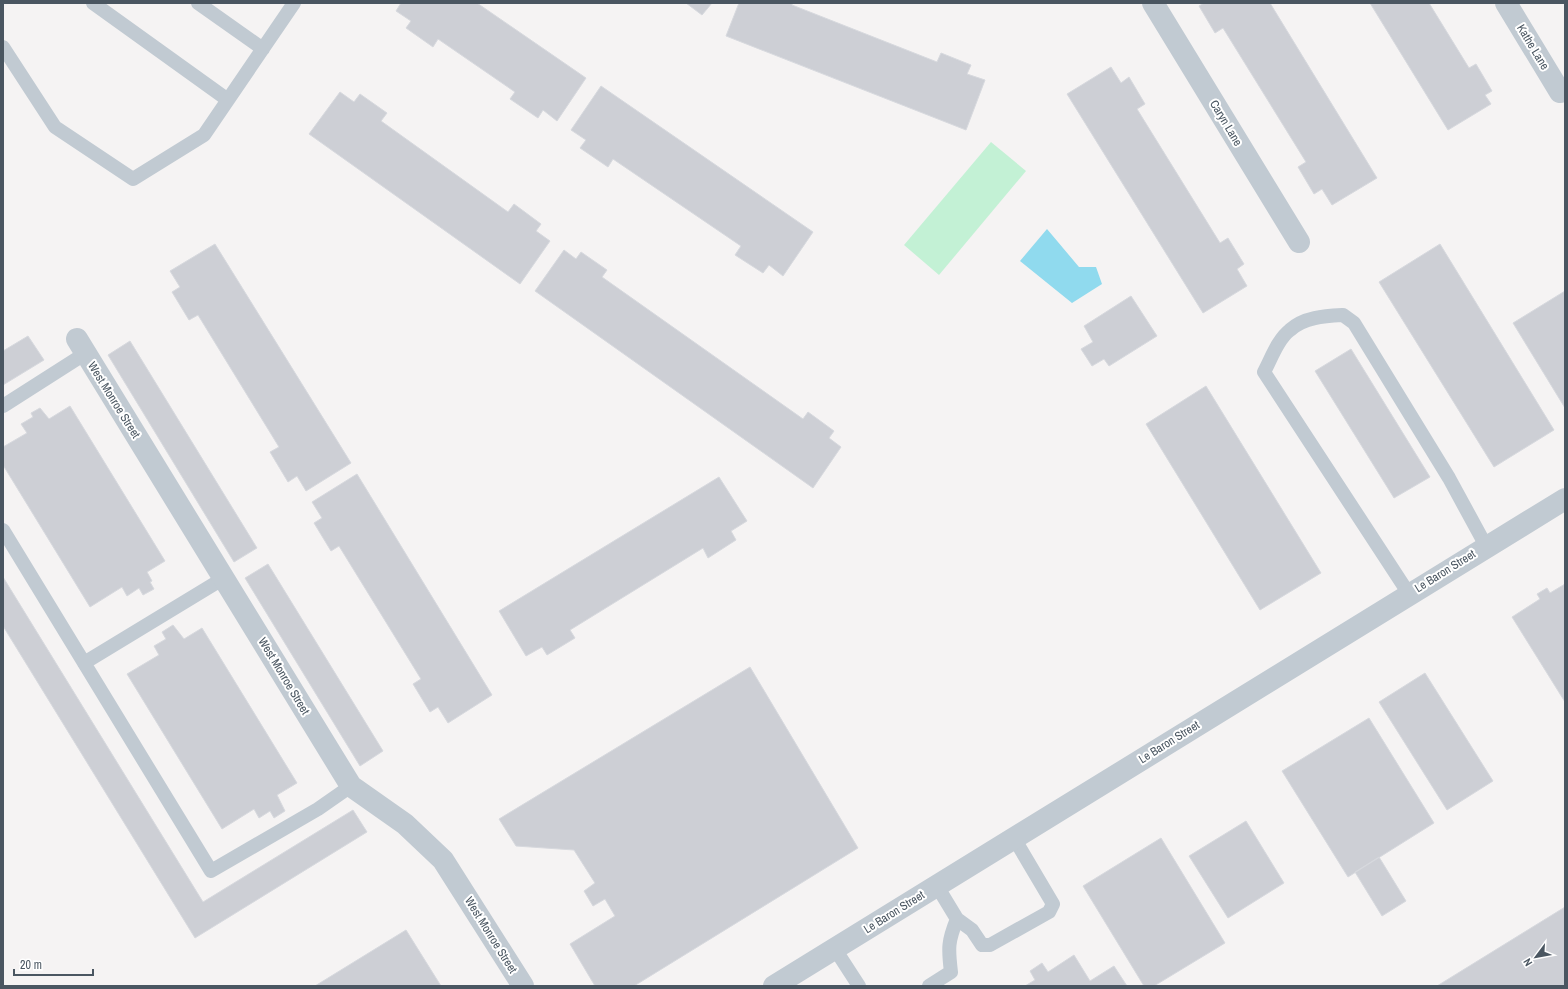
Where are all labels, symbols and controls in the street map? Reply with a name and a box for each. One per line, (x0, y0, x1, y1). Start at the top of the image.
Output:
street label: Kathe Lane (1513, 21, 1553, 73)
street label: Caryn Lane (1206, 97, 1246, 149)
street label: West Monroe Street (84, 359, 144, 441)
street label: Le Baron Street (1412, 546, 1479, 596)
street label: West Monroe Street (255, 634, 313, 718)
street label: Le Baron Street (1136, 717, 1203, 767)
street label: Le Baron Street (861, 887, 928, 937)
street label: West Monroe Street (461, 894, 521, 976)
north arrow (1516, 937, 1556, 977)
scale bar (14, 951, 93, 977)
text: N (1520, 956, 1535, 969)
text: 20 m (20, 957, 42, 973)

